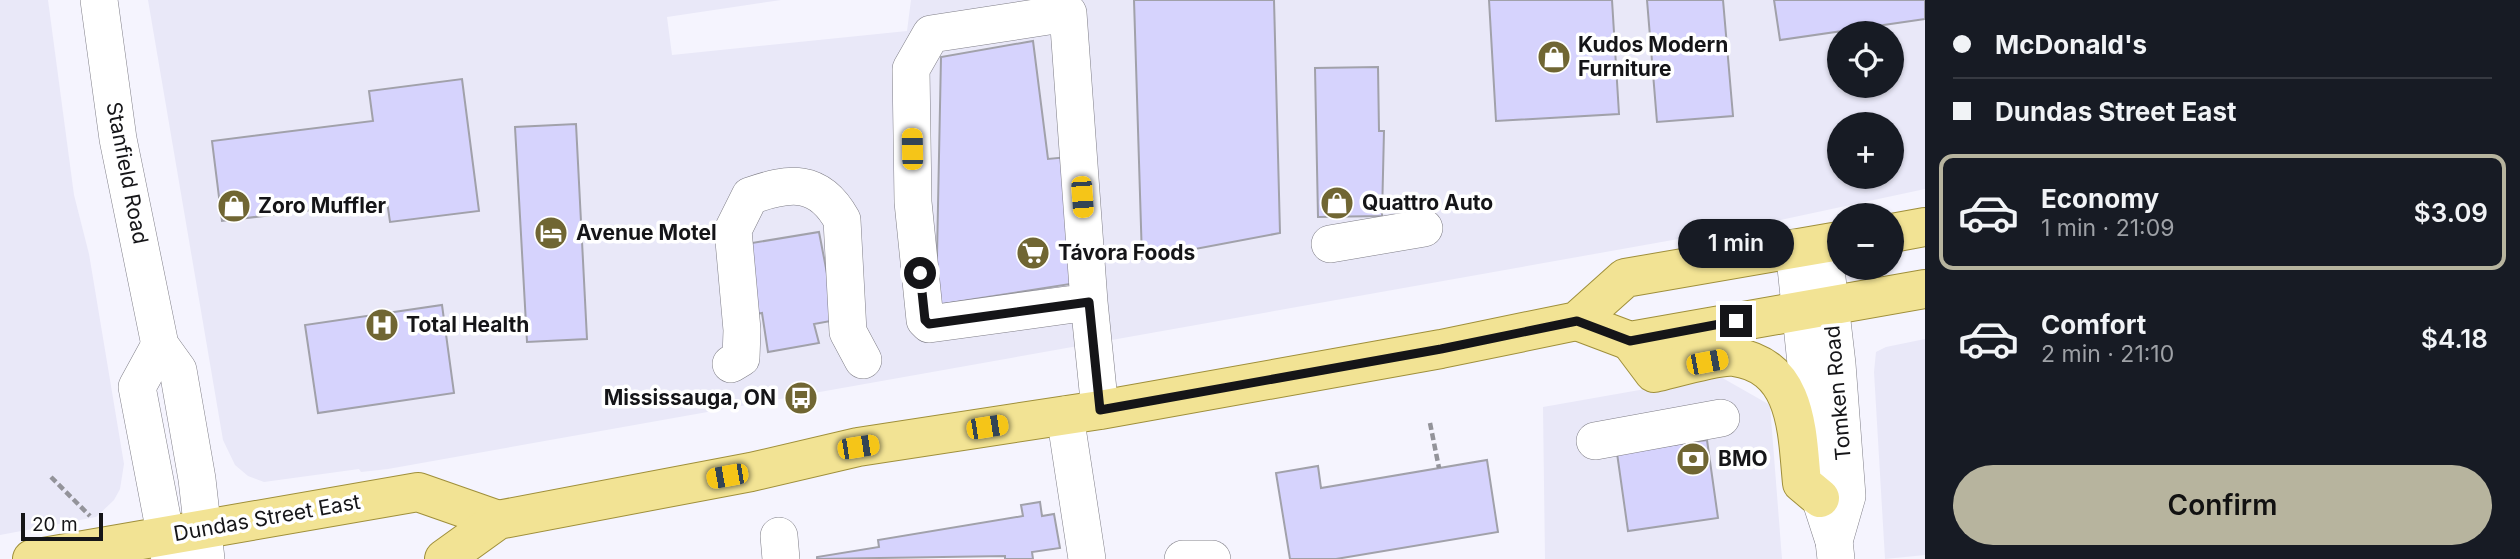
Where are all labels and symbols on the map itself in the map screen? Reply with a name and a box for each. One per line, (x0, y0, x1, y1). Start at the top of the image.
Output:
place label: Kudos Modern Furniture (1578, 32, 1728, 81)
shop icon: Kudos Modern Furniture (1535, 38, 1573, 76)
street label: Stanfield Road (101, 100, 154, 246)
car (902, 128, 923, 170)
car (1071, 175, 1094, 219)
shop icon: Quattro Auto (1318, 184, 1356, 222)
shop icon: Zoro Muffler (215, 187, 253, 225)
place label: Quattro Auto (1362, 190, 1493, 215)
place label: Zoro Muffler (258, 193, 386, 218)
hotel icon: Avenue Motel (532, 214, 570, 252)
callout: 1 min (1678, 219, 1794, 268)
place label: Avenue Motel (576, 220, 717, 245)
supermarket icon: Távora Foods (1014, 234, 1052, 272)
place label: Távora Foods (1058, 240, 1195, 265)
route start (904, 257, 936, 289)
route end (1720, 305, 1752, 337)
hospital icon: Total Health (363, 306, 401, 344)
place label: Total Health (406, 312, 529, 337)
street label: Tomken Road (1819, 325, 1856, 461)
car (1685, 348, 1730, 376)
bus stop icon: Mississauga, ON (782, 379, 820, 417)
place label: Mississauga, ON (604, 385, 776, 410)
car (965, 413, 1010, 441)
car (836, 433, 881, 461)
bank icon: BMO (1674, 440, 1712, 478)
place label: BMO (1718, 446, 1768, 471)
car (705, 462, 750, 490)
street label: Dundas Street East (172, 489, 362, 546)
scale bar (21, 510, 103, 542)

